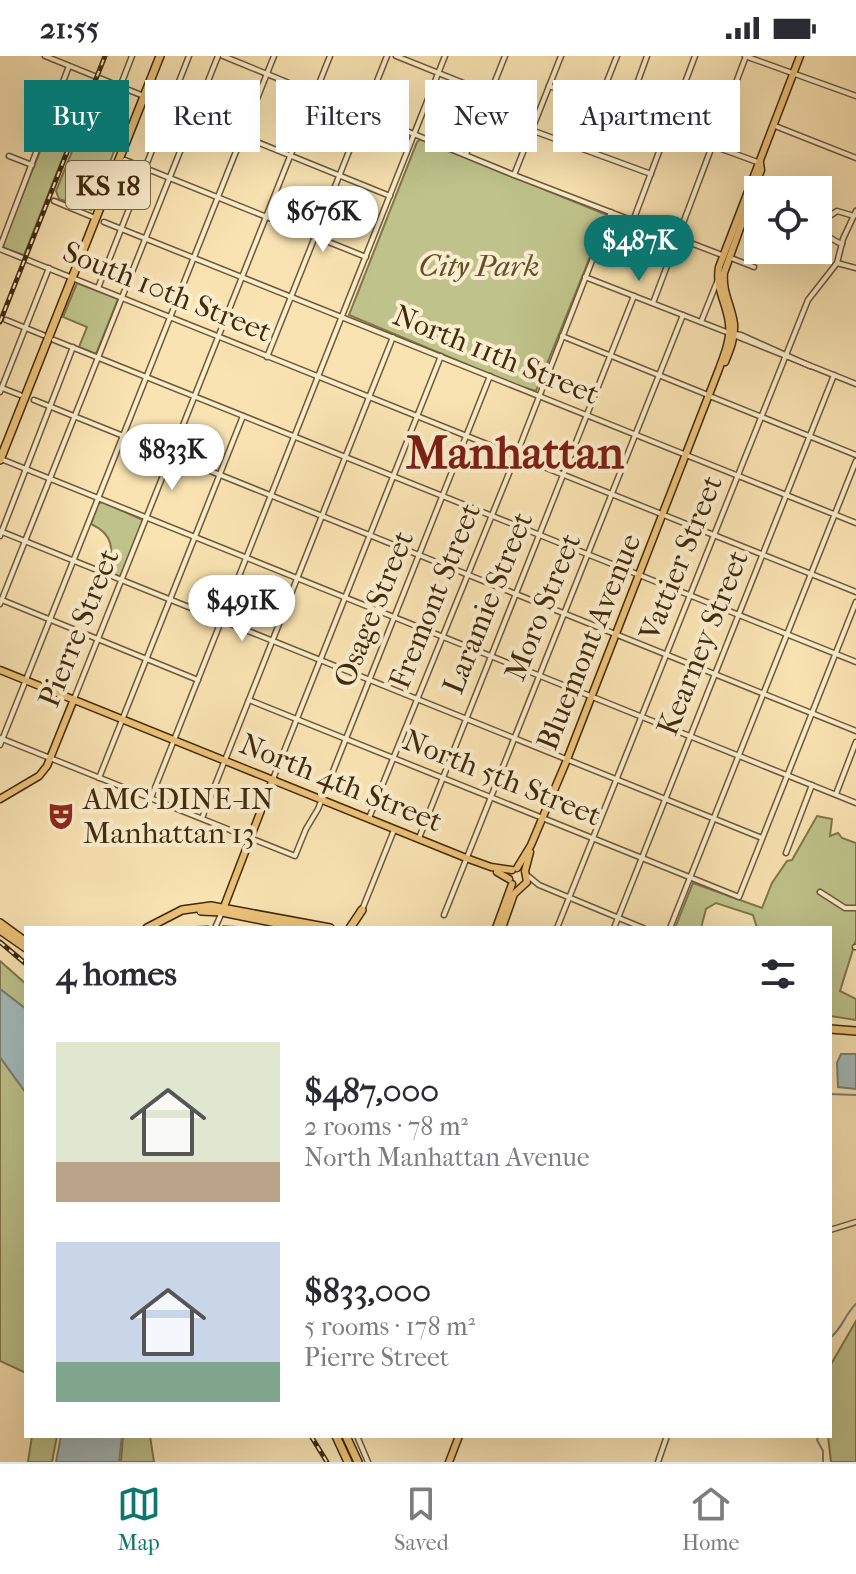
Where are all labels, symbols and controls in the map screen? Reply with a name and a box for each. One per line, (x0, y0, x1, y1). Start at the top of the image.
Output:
text: 21:55 (40, 11, 99, 46)
chip: Buy (24, 80, 129, 152)
chip: Rent (145, 80, 260, 152)
chip: Filters (276, 80, 409, 152)
chip: New (425, 80, 537, 152)
chip: Apartment (553, 80, 740, 152)
road number: KS 18 (66, 161, 150, 209)
map controls (744, 176, 832, 264)
button: locate (744, 176, 832, 264)
pin: $676K (267, 186, 379, 254)
text: $676K (286, 196, 360, 227)
pin: $487K (583, 215, 695, 283)
text: $487K (602, 225, 676, 256)
street label: South 10th Street (58, 234, 277, 350)
park label: City Park (419, 249, 539, 284)
street label: North 11th Street (388, 298, 604, 412)
pin: $833K (116, 424, 228, 492)
district label: Manhattan (406, 426, 624, 480)
text: $833K (138, 434, 206, 465)
street label: Vattier Street (632, 470, 730, 647)
street label: Fremont Street (382, 498, 488, 694)
street label: Laramie Street (436, 507, 540, 699)
street label: Osage Street (327, 526, 421, 692)
street label: Moro Street (498, 528, 588, 686)
street label: Bluemont Avenue (530, 529, 648, 755)
street label: Pierre Street (31, 544, 127, 712)
street label: Kearney Street (650, 545, 756, 740)
pin: $491K (186, 575, 298, 643)
text: $491K (206, 585, 278, 616)
street label: North 5th Street (398, 722, 606, 834)
street label: North 4th Street (235, 727, 447, 840)
place label: AMC DINE-IN Manhattan 13 (82, 782, 274, 851)
theatre icon: AMC DINE-IN Manhattan 13 (46, 801, 76, 831)
icon: filters (756, 952, 800, 996)
text: 4 homes (56, 954, 177, 994)
text: $487,000 (304, 1071, 439, 1111)
icon: home (120, 1074, 216, 1170)
text: 2 rooms · 78 m² (304, 1111, 468, 1142)
text: North Manhattan Avenue (304, 1142, 590, 1173)
text: $833,000 (304, 1271, 431, 1311)
icon: home (120, 1274, 216, 1370)
text: 5 rooms · 178 m² (304, 1311, 475, 1342)
text: Pierre Street (304, 1342, 449, 1373)
tab: Map (117, 1482, 161, 1556)
tab: Saved (394, 1482, 449, 1556)
tab: Home (682, 1482, 739, 1556)

